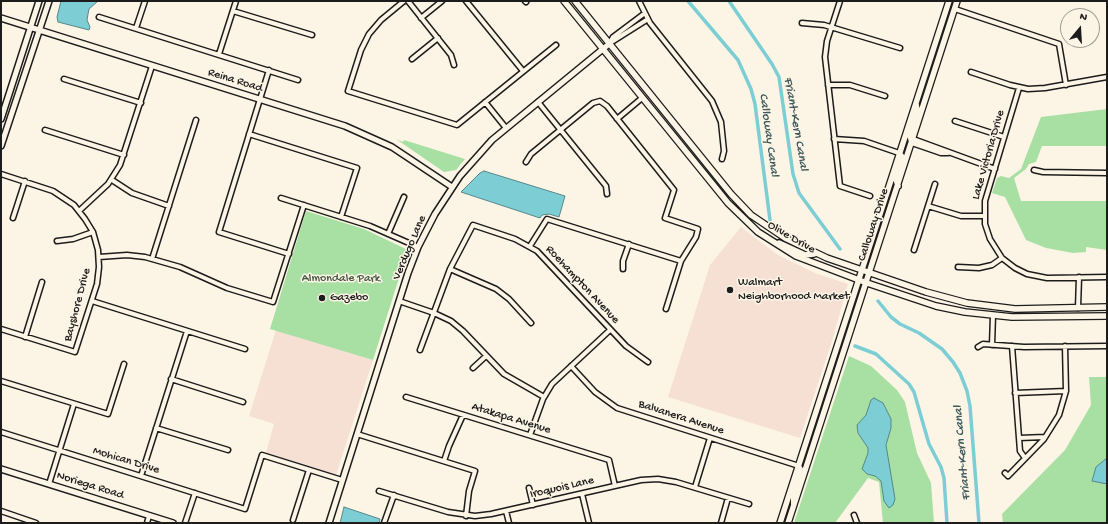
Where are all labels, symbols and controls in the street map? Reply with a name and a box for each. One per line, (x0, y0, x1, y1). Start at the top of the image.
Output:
north arrow (1060, 8, 1100, 48)
text: N (1078, 11, 1089, 24)
street label: Reina Road (206, 66, 264, 96)
water label: Friant-Kern Canal (779, 76, 811, 172)
water label: Calloway Canal (754, 92, 782, 178)
street label: Lake Victoria Drive (969, 109, 1009, 201)
street label: Calloway Drive (855, 187, 893, 263)
street label: Verdugo Lane (390, 214, 430, 282)
street label: Olive Drive (764, 219, 818, 257)
street label: Roehampton Avenue (542, 243, 622, 327)
street label: Bayshore Drive (61, 267, 95, 343)
park label: Almondale Park (302, 272, 380, 286)
place label: Walmart Neighborhood Market (738, 276, 849, 304)
marker: Walmart Neighborhood Market (725, 285, 735, 295)
place label: Gazebo (330, 291, 368, 305)
marker: Gazebo (317, 293, 327, 303)
street label: Balvanera Avenue (636, 397, 726, 439)
street label: Atakapa Avenue (470, 400, 552, 438)
water label: Friant-Kern Canal (951, 405, 975, 501)
street label: Mohican Drive (91, 444, 161, 478)
street label: Noriega Road (55, 469, 125, 503)
street label: Iroquois Lane (529, 474, 595, 502)

